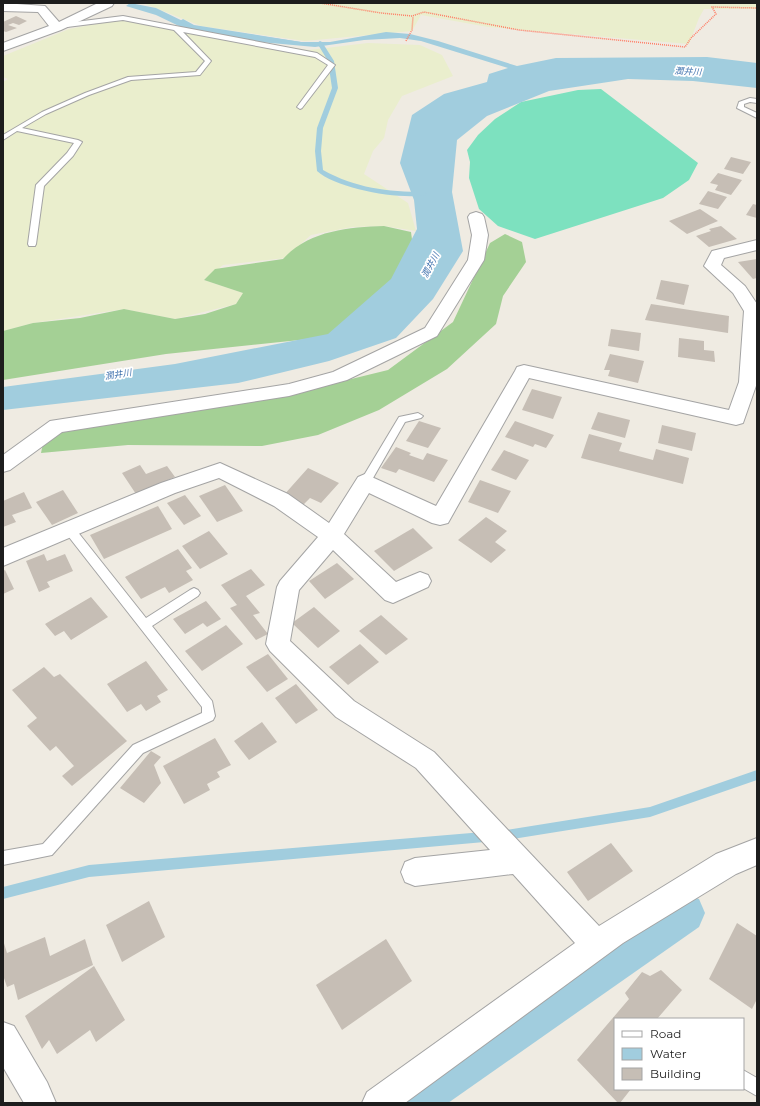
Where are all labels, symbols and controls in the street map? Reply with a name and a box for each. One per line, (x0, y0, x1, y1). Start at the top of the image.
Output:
water label: 潤井川 (674, 65, 703, 77)
water label: 潤井川 (419, 250, 442, 280)
water label: 潤井川 (104, 366, 133, 382)
legend (614, 1018, 744, 1090)
text: Road (650, 1026, 681, 1041)
text: Water (650, 1046, 687, 1061)
text: Building (650, 1066, 701, 1081)

